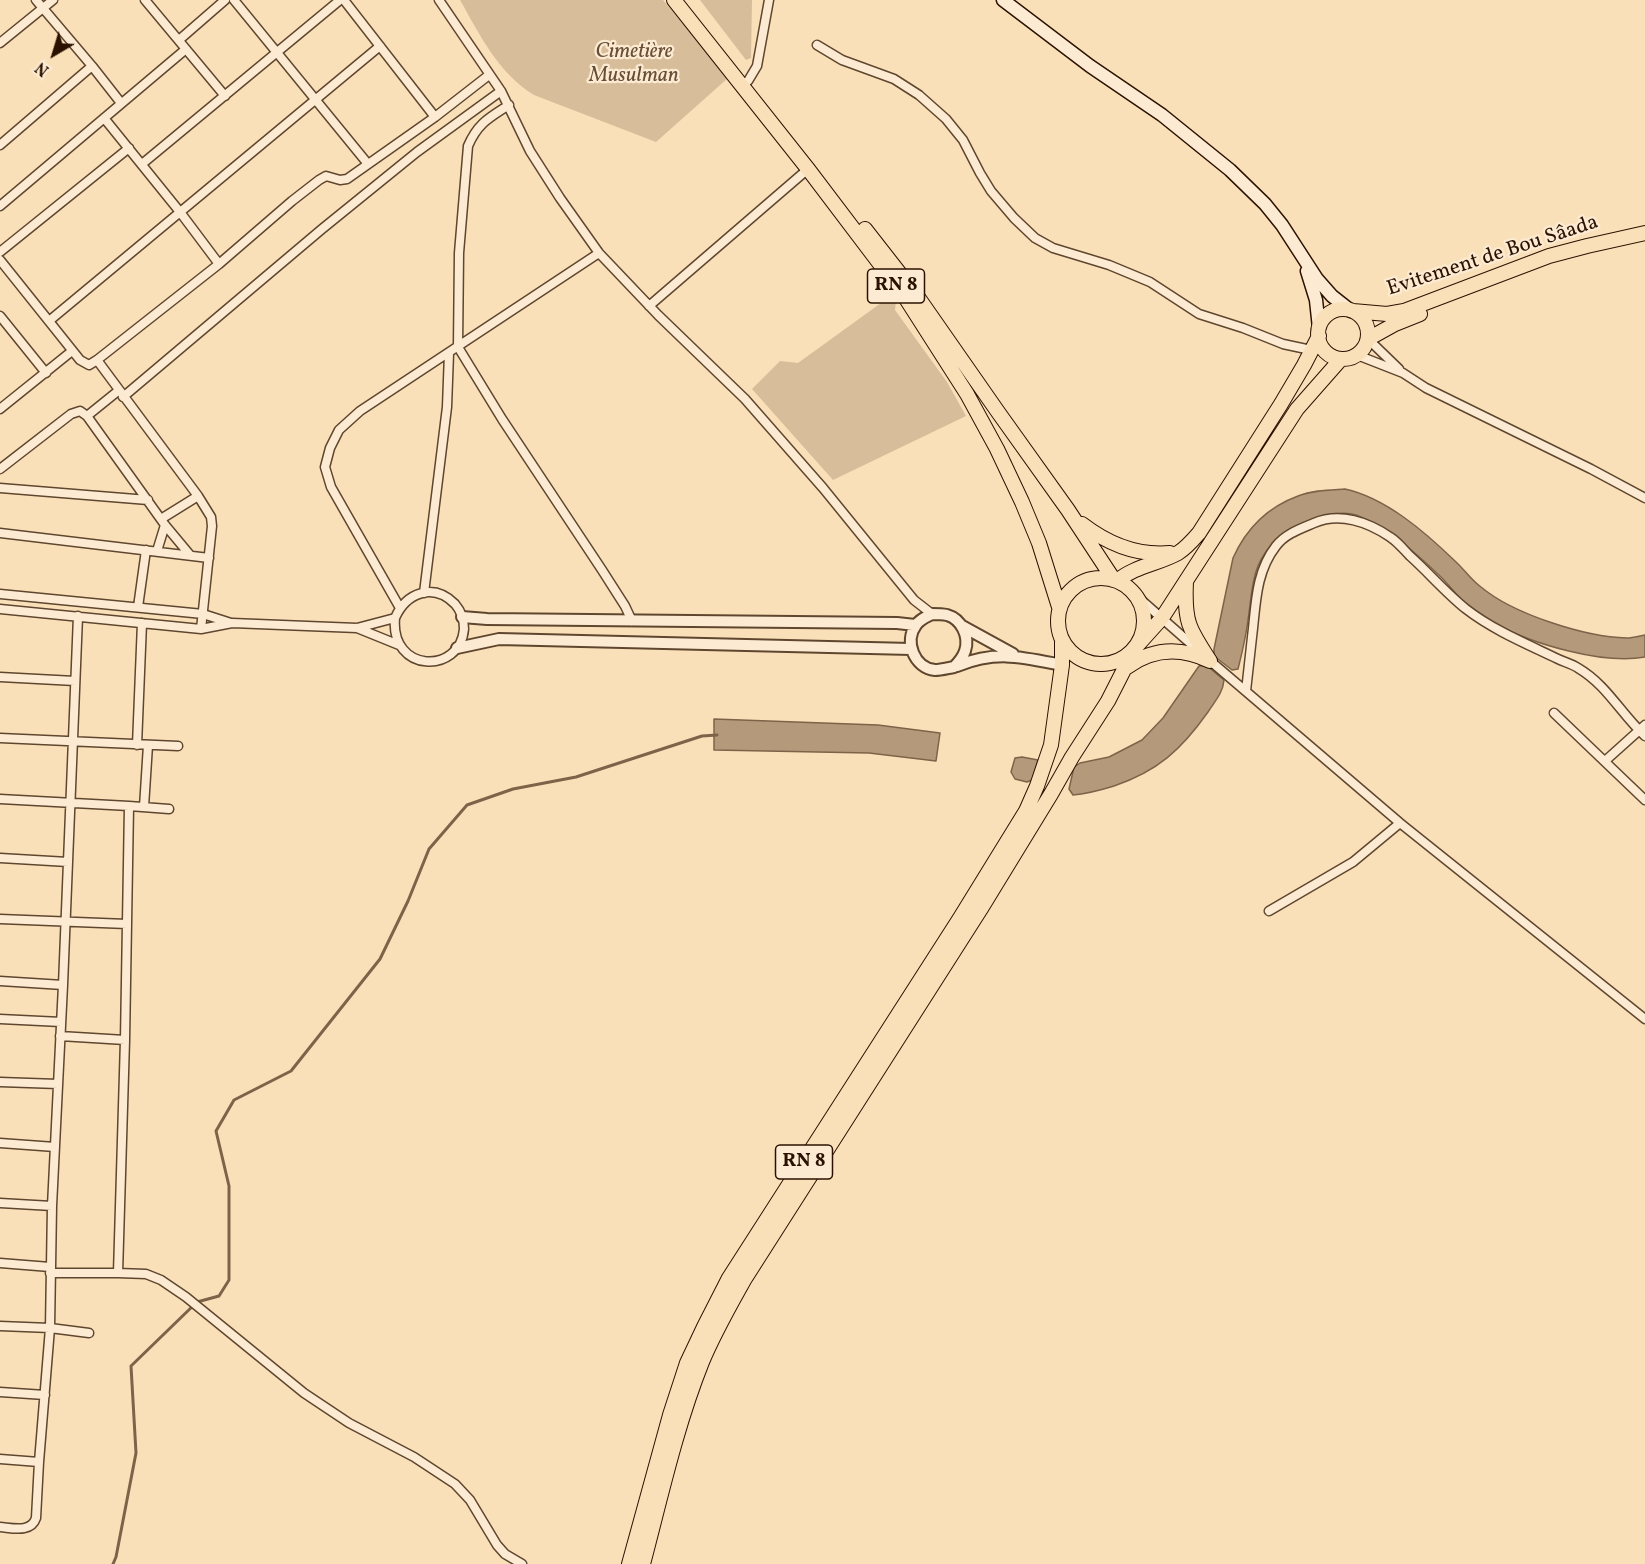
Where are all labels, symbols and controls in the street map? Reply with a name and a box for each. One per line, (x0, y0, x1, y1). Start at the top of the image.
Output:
north arrow (24, 24, 84, 84)
park label: Cimetière Musulman (589, 40, 679, 90)
text: N (32, 56, 54, 80)
street label: Evitement de Bou Sâada (1384, 211, 1602, 303)
road number: RN 8 (868, 269, 924, 303)
road number: RN 8 (776, 1145, 832, 1179)

